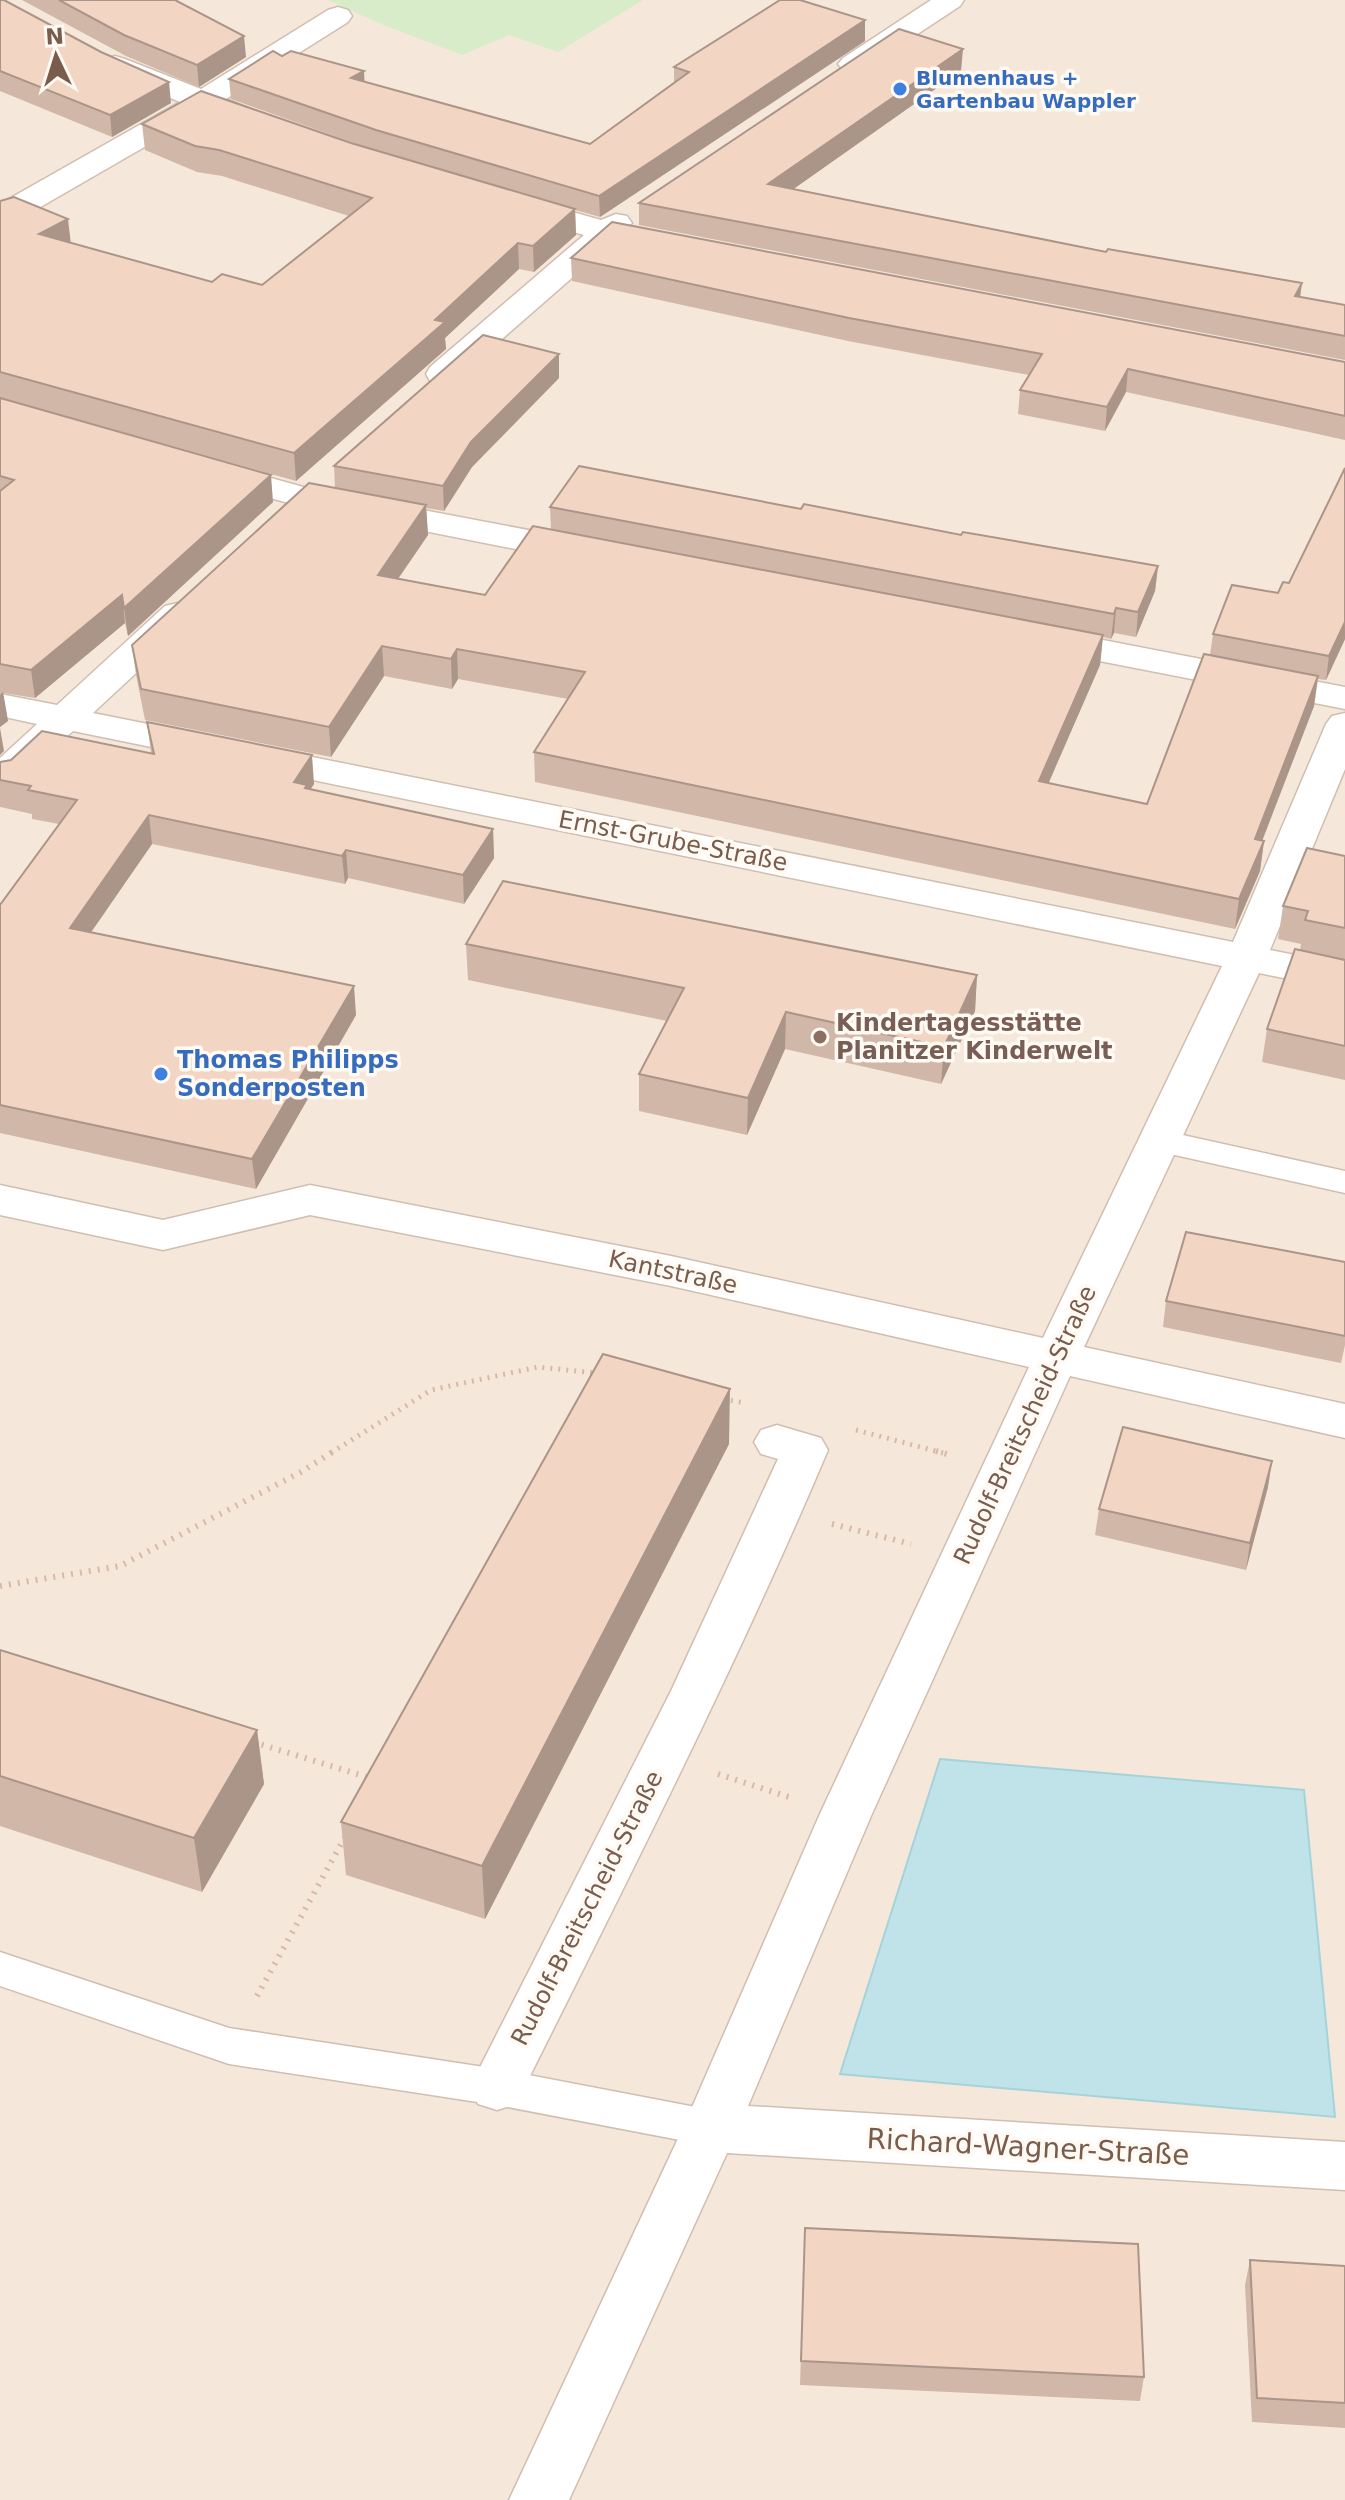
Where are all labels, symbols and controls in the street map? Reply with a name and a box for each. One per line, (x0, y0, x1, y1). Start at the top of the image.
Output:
north arrow (16, 16, 96, 96)
text: N (45, 23, 65, 50)
place label: Blumenhaus + Gartenbau Wappler (916, 66, 1136, 113)
marker: Blumenhaus + Gartenbau Wappler (891, 80, 909, 98)
street label: Ernst-Grube-Straße (556, 805, 790, 877)
place label: Kindertagesstätte Planitzer Kinderwelt (836, 1009, 1113, 1065)
marker: Kindertagesstätte Planitzer Kinderwelt (811, 1028, 829, 1046)
place label: Thomas Philipps Sonderposten (177, 1046, 399, 1102)
marker: Thomas Philipps Sonderposten (152, 1065, 170, 1083)
street label: Kantstraße (606, 1245, 740, 1299)
street label: Rudolf-Breitscheid-Straße (948, 1281, 1102, 1569)
street label: Rudolf-Breitscheid-Straße (505, 1766, 669, 2050)
street label: Richard-Wagner-Straße (866, 2122, 1190, 2172)

